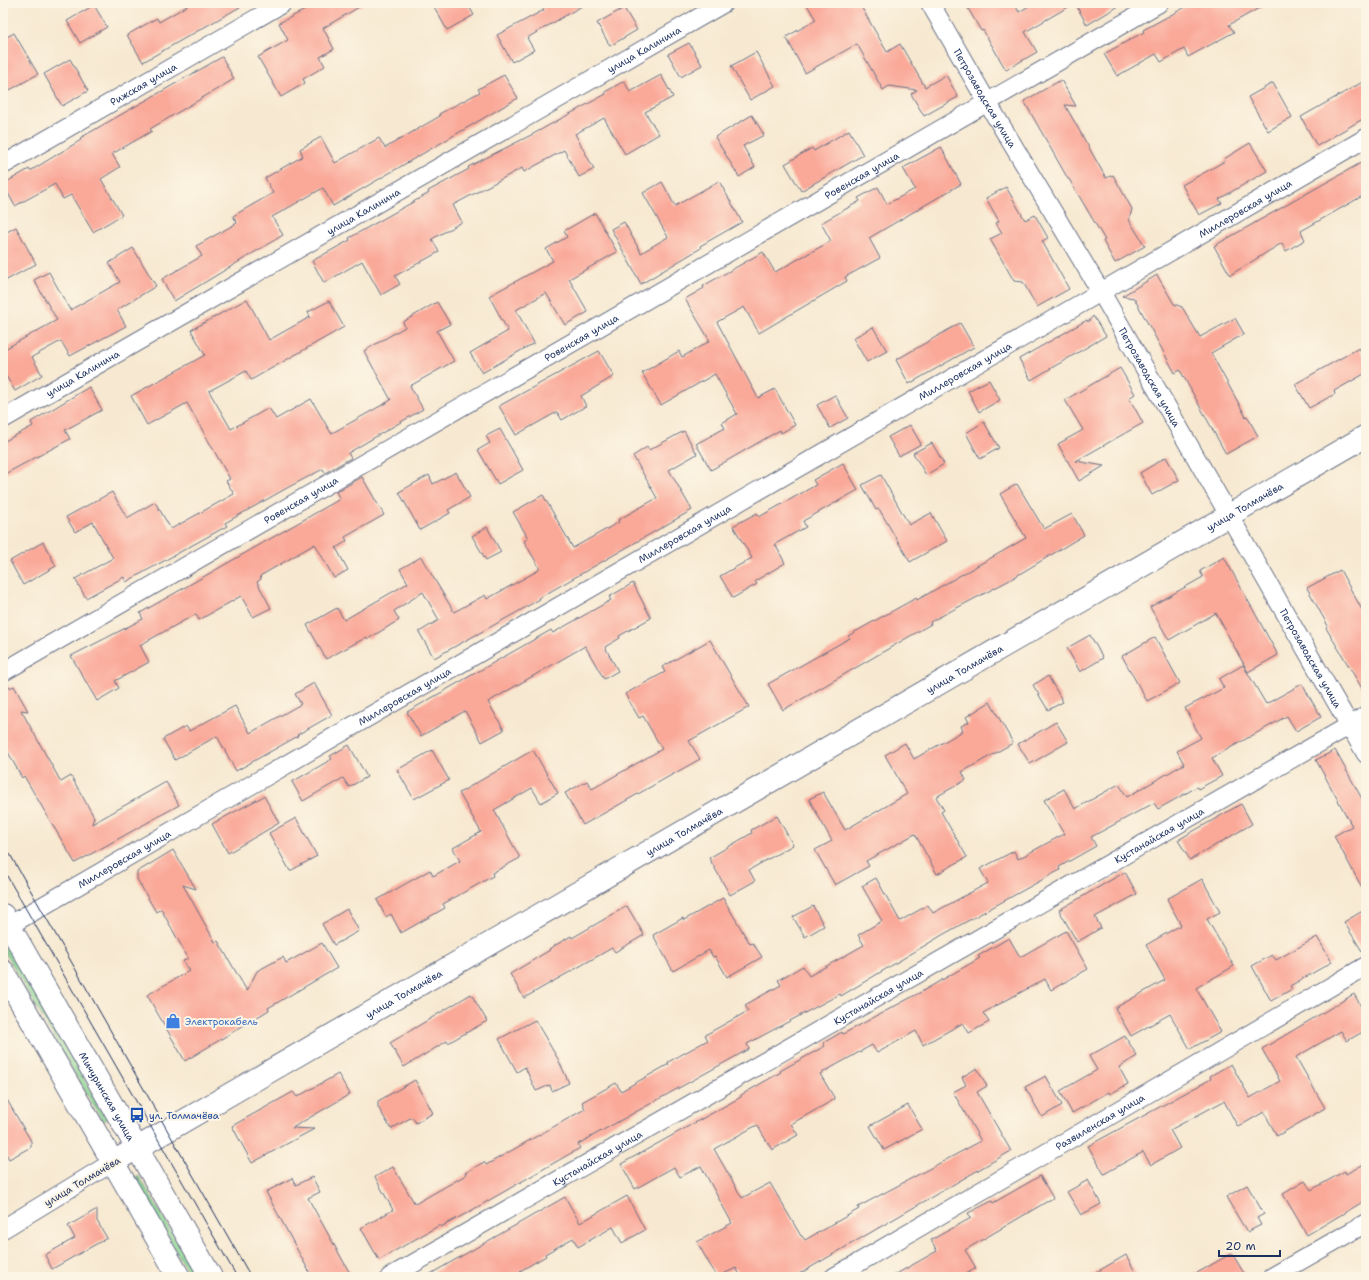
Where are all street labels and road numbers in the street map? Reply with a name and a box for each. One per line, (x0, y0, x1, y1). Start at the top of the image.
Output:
street label: улица Калинина (605, 23, 684, 76)
street label: Петрозаводская улица (951, 47, 1019, 151)
street label: Рижская улица (108, 60, 180, 109)
street label: Ровенская улица (822, 149, 902, 202)
street label: Миллеровская улица (1196, 176, 1295, 241)
street label: улица Калинина (324, 185, 403, 238)
street label: Ровенская улица (542, 311, 622, 364)
street label: Петрозаводская улица (1116, 325, 1183, 430)
street label: Миллеровская улица (916, 339, 1015, 403)
street label: улица Калинина (44, 347, 123, 400)
street label: Ровенская улица (261, 473, 341, 527)
street label: улица Толмачёва (1204, 479, 1286, 534)
street label: Миллеровская улица (636, 501, 734, 566)
street label: Петрозаводская улица (1277, 606, 1345, 711)
street label: улица Толмачёва (924, 641, 1006, 696)
street label: Миллеровская улица (356, 664, 454, 729)
street label: улица Толмачёва (644, 804, 726, 859)
street label: Кустанайская улица (1112, 804, 1207, 866)
street label: Миллеровская улица (75, 827, 174, 891)
street label: улица Толмачёва (363, 966, 445, 1021)
street label: Кустанайская улица (831, 966, 926, 1028)
street label: Мичуринская улица (76, 1050, 138, 1144)
street label: Развиленская улица (1053, 1091, 1148, 1153)
street label: Кустанайская улица (550, 1127, 645, 1189)
street label: улица Толмачёва (42, 1153, 123, 1209)

